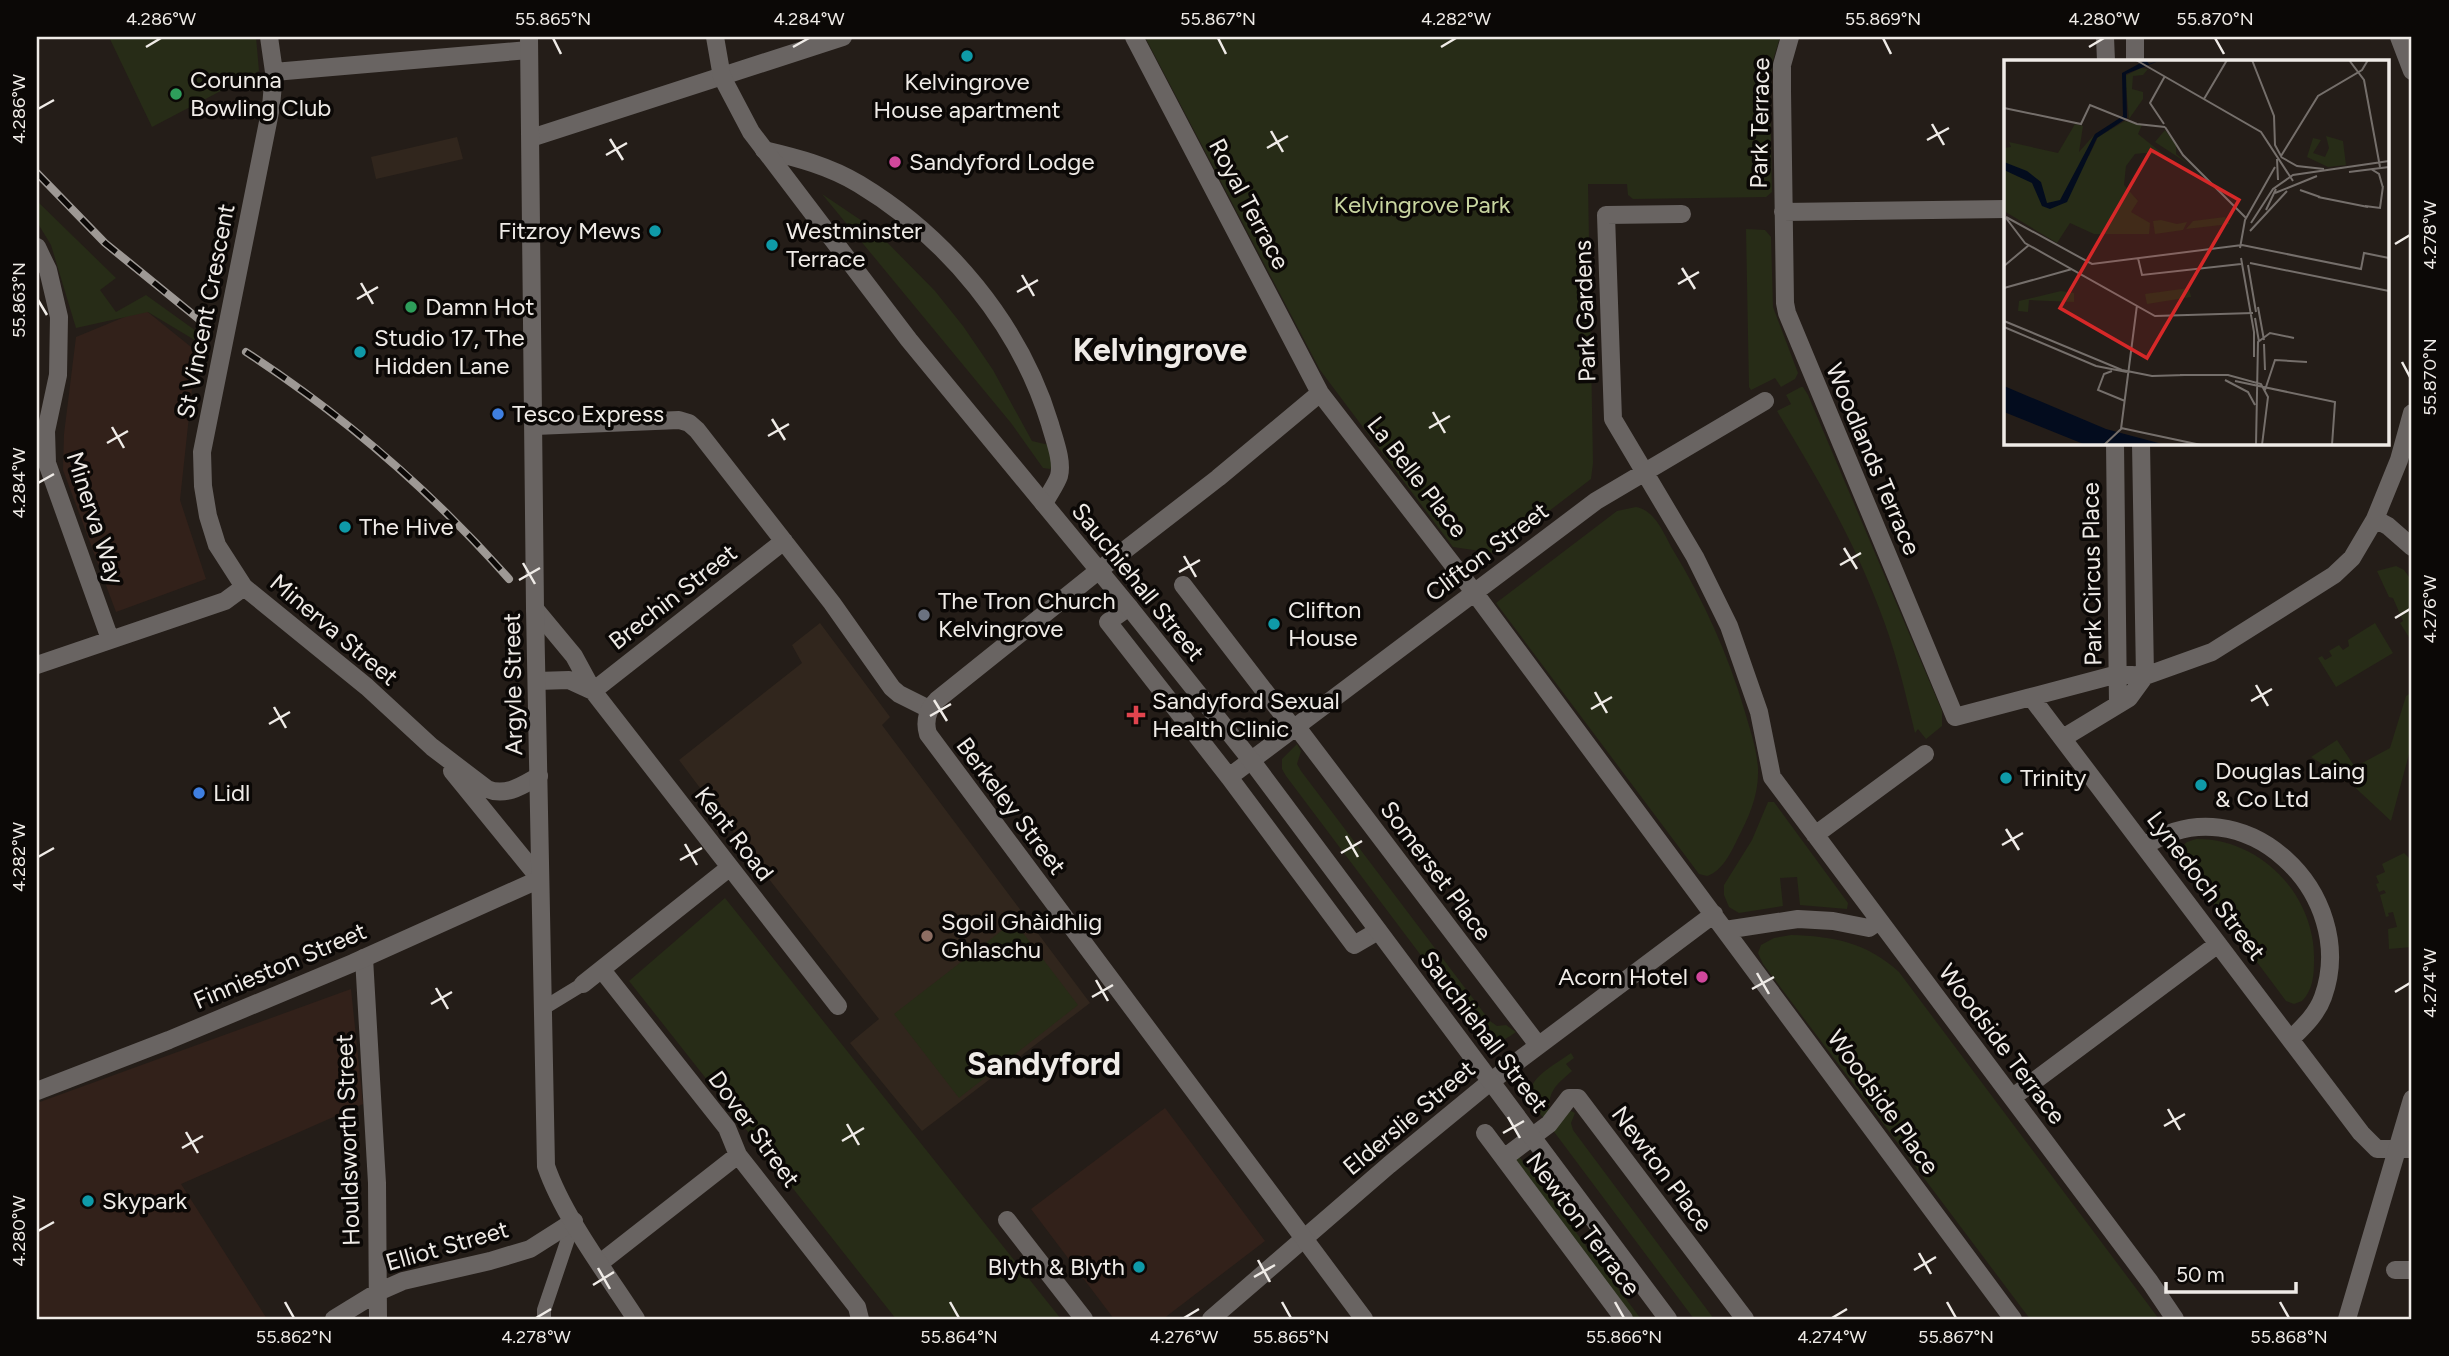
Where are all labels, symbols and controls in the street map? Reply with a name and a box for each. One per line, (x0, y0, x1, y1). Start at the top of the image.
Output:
text: 4.286°W (126, 8, 197, 30)
text: 55.865°N (515, 8, 591, 30)
text: 4.284°W (773, 8, 845, 30)
text: 55.867°N (1180, 8, 1256, 30)
text: 4.282°W (1421, 8, 1492, 30)
text: 55.869°N (1845, 8, 1921, 30)
text: 4.280°W (2068, 8, 2140, 30)
text: 55.870°N (2176, 8, 2254, 30)
marker: Kelvingrove House apartment (959, 48, 975, 64)
street label: Park Terrace (1744, 57, 1775, 189)
inset map (2004, 60, 2390, 444)
place label: Corunna Bowling Club (190, 65, 331, 122)
place label: Kelvingrove House apartment (873, 67, 1061, 124)
text: 4.286°W (8, 73, 30, 144)
marker: Corunna Bowling Club (168, 86, 184, 102)
street label: Royal Terrace (1203, 133, 1296, 274)
place label: Sandyford Lodge (909, 147, 1095, 176)
marker: Sandyford Lodge (887, 154, 903, 170)
park label: Kelvingrove Park (1334, 190, 1511, 219)
text: 4.278°W (2419, 199, 2441, 270)
street label: St Vincent Crescent (170, 201, 241, 421)
place label: Fitzroy Mews (498, 216, 641, 245)
place label: Westminster Terrace (786, 216, 922, 273)
marker: Fitzroy Mews (647, 223, 663, 239)
marker: Westminster Terrace (764, 237, 780, 253)
street label: Park Gardens (1568, 240, 1601, 382)
text: 55.863°N (8, 262, 30, 338)
place label: Damn Hot (425, 292, 535, 321)
marker: Damn Hot (403, 299, 419, 315)
place label: Studio 17, The Hidden Lane (374, 323, 525, 380)
district label: Kelvingrove (1073, 331, 1248, 369)
text: 55.870°N (2419, 338, 2441, 416)
marker: Studio 17, The Hidden Lane (352, 344, 368, 360)
street label: Woodlands Terrace (1820, 359, 1927, 559)
place label: Tesco Express (512, 399, 664, 428)
marker: Tesco Express (490, 406, 506, 422)
street label: La Belle Place (1361, 410, 1474, 543)
text: 4.284°W (8, 447, 30, 519)
street label: Minerva Way (60, 448, 131, 588)
street label: Park Circus Place (2075, 482, 2108, 666)
street label: Clifton Street (1419, 496, 1554, 607)
street label: Sauchiehall Street (1066, 497, 1211, 666)
place label: The Hive (359, 512, 454, 541)
marker: The Hive (337, 519, 353, 535)
street label: Brechin Street (603, 538, 742, 656)
street label: Minerva Street (264, 568, 404, 692)
text: 4.276°W (2419, 574, 2441, 643)
place label: The Tron Church Kelvingrove (938, 586, 1116, 643)
place label: Clifton House (1288, 595, 1361, 652)
marker: The Tron Church Kelvingrove (916, 607, 932, 623)
street label: Argyle Street (497, 612, 528, 756)
marker: Clifton House (1266, 616, 1282, 632)
place label: Sandyford Sexual Health Clinic (1152, 686, 1340, 743)
marker: Sandyford Sexual Health Clinic (1126, 705, 1146, 725)
street label: Berkeley Street (950, 731, 1072, 880)
place label: Douglas Laing & Co Ltd (2215, 756, 2365, 813)
place label: Trinity (2020, 763, 2087, 792)
marker: Trinity (1998, 770, 2014, 786)
marker: Douglas Laing & Co Ltd (2193, 777, 2209, 793)
place label: Lidl (213, 778, 250, 807)
street label: Kent Road (689, 781, 780, 886)
marker: Lidl (191, 785, 207, 801)
street label: Somerset Place (1375, 795, 1498, 946)
street label: Lynedoch Street (2141, 806, 2272, 966)
text: 4.282°W (8, 821, 30, 892)
place label: Sgoil Ghàidhlig Ghlaschu (941, 907, 1102, 964)
street label: Finnieston Street (189, 916, 370, 1015)
marker: Sgoil Ghàidhlig Ghlaschu (919, 928, 935, 944)
street label: Sauchiehall Street (1414, 945, 1555, 1118)
text: 4.274°W (2419, 947, 2441, 1018)
street label: Woodside Terrace (1933, 958, 2072, 1130)
place label: Acorn Hotel (1558, 962, 1688, 991)
marker: Acorn Hotel (1694, 969, 1710, 985)
street label: Woodside Place (1821, 1024, 1945, 1180)
street label: Houldsworth Street (329, 1034, 366, 1246)
district label: Sandyford (967, 1045, 1121, 1083)
street label: Elderslie Street (1337, 1054, 1480, 1181)
street label: Dover Street (703, 1065, 806, 1193)
street label: Newton Place (1606, 1100, 1719, 1237)
street label: Newton Terrace (1520, 1146, 1647, 1301)
place label: Skypark (102, 1186, 188, 1215)
marker: Skypark (80, 1193, 96, 1209)
text: 4.280°W (8, 1195, 30, 1267)
street label: Elliot Street (382, 1214, 512, 1277)
scale bar (2166, 1251, 2295, 1295)
place label: Blyth & Blyth (988, 1252, 1125, 1281)
marker: Blyth & Blyth (1131, 1259, 1147, 1275)
text: 50 m (2176, 1262, 2225, 1287)
text: 55.862°N (256, 1326, 332, 1348)
text: 4.278°W (501, 1326, 572, 1348)
text: 55.864°N (920, 1326, 998, 1348)
text: 4.276°W (1150, 1326, 1219, 1348)
text: 55.865°N (1253, 1326, 1329, 1348)
text: 55.866°N (1586, 1326, 1662, 1348)
text: 4.274°W (1797, 1326, 1868, 1348)
text: 55.867°N (1918, 1326, 1994, 1348)
text: 55.868°N (2250, 1326, 2328, 1348)

